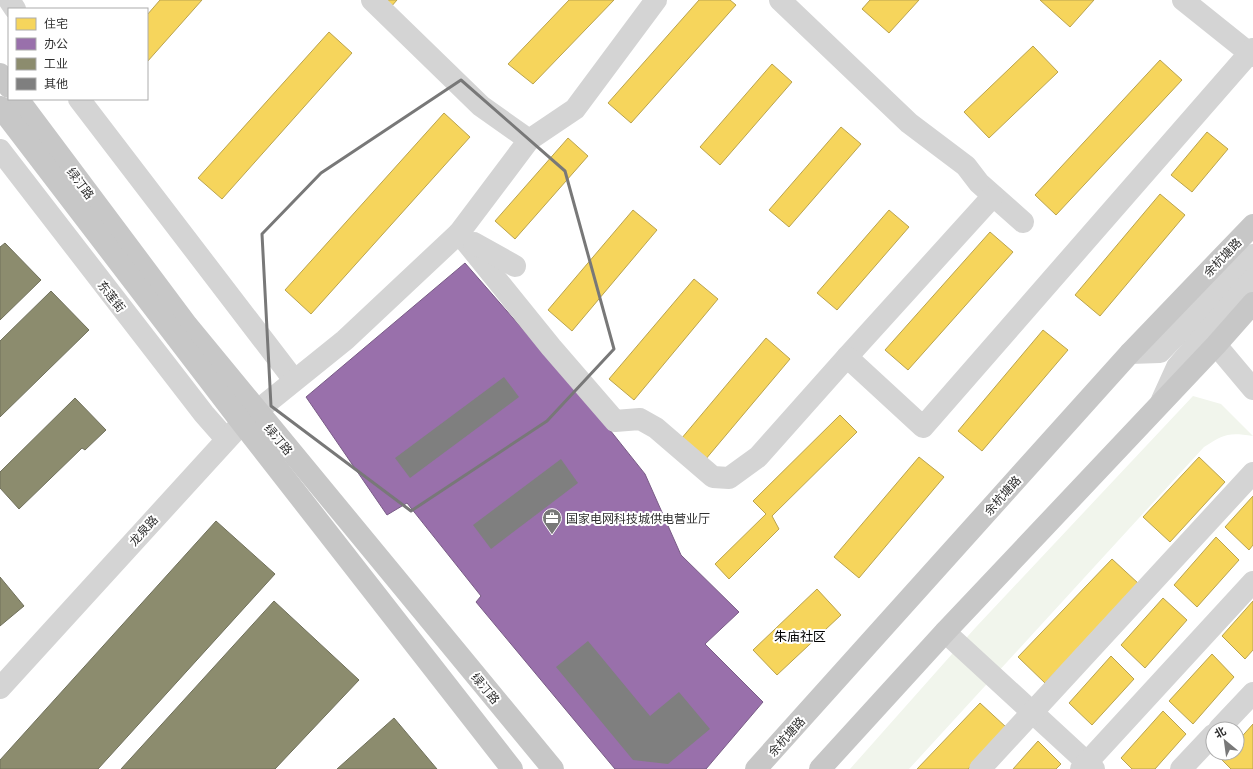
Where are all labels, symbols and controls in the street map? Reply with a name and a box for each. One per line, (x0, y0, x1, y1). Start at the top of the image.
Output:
legend (8, 8, 148, 100)
text: 住宅 (44, 16, 68, 30)
text: 办公 (44, 36, 68, 50)
text: 工业 (44, 56, 68, 70)
text: 其他 (44, 76, 68, 90)
street label: 绿汀路 (65, 164, 97, 202)
street label: 余杭塘路 (1200, 235, 1244, 279)
street label: 东莲街 (95, 278, 129, 314)
street label: 绿汀路 (262, 421, 296, 457)
street label: 余杭塘路 (981, 472, 1023, 518)
office icon: 国家电网科技城供电营业厅 (541, 507, 563, 535)
place label: 国家电网科技城供电营业厅 (566, 511, 710, 525)
street label: 龙泉路 (126, 512, 160, 548)
district label: 朱庙社区 (774, 628, 826, 644)
street label: 绿汀路 (469, 670, 503, 706)
street label: 余杭塘路 (765, 713, 807, 759)
north arrow (1205, 721, 1245, 761)
text: 北 (1212, 723, 1228, 740)

